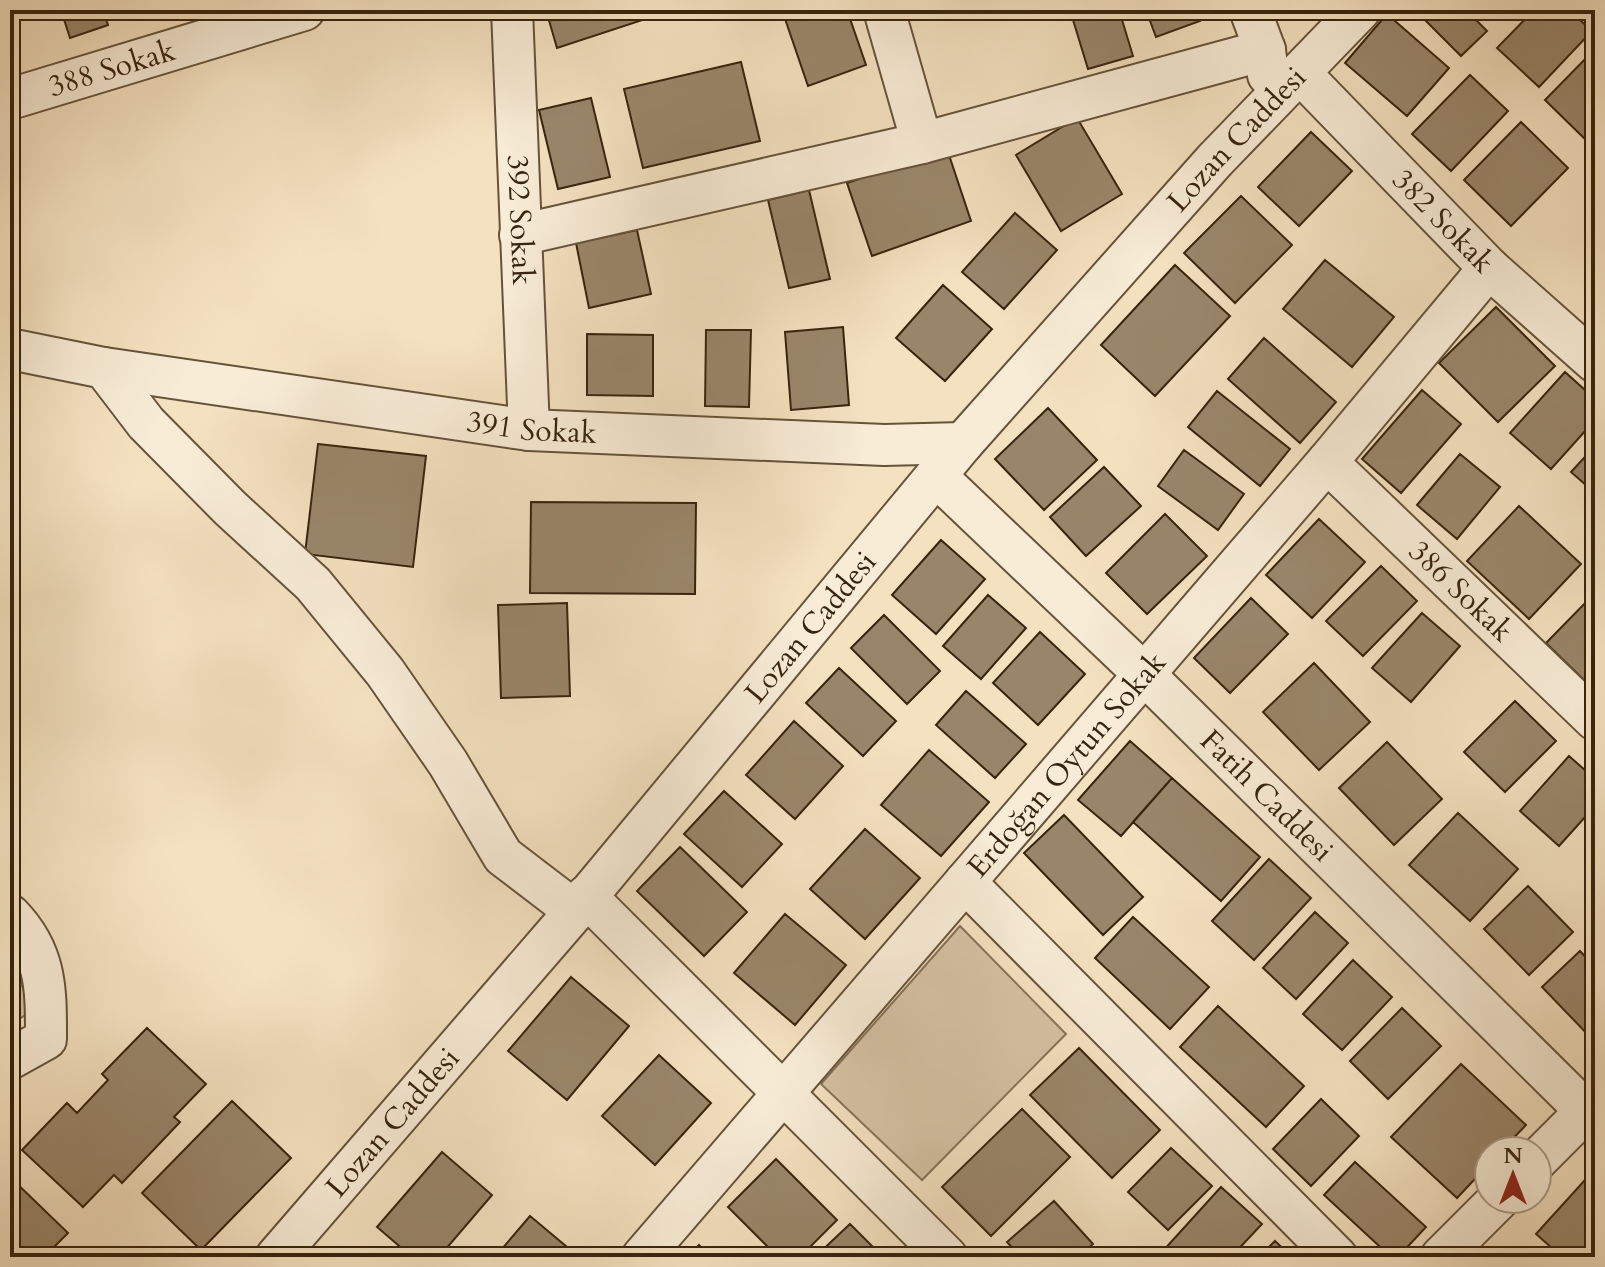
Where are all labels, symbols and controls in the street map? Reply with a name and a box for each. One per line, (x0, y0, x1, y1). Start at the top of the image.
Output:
street label: 388 Sokak (43, 30, 180, 107)
street label: Lozan Caddesi (1158, 58, 1315, 221)
street label: 392 Sokak (497, 154, 543, 286)
street label: 382 Sokak (1383, 160, 1503, 282)
street label: 391 Sokak (464, 401, 598, 454)
street label: 386 Sokak (1399, 531, 1522, 651)
street label: Lozan Caddesi (736, 543, 886, 712)
street label: Erdoğan Oytun Sokak (958, 643, 1175, 887)
street label: Fatih Caddesi (1191, 721, 1342, 871)
street label: Lozan Caddesi (316, 1039, 469, 1206)
north arrow (1473, 1135, 1553, 1215)
text: N (1503, 1141, 1523, 1171)

